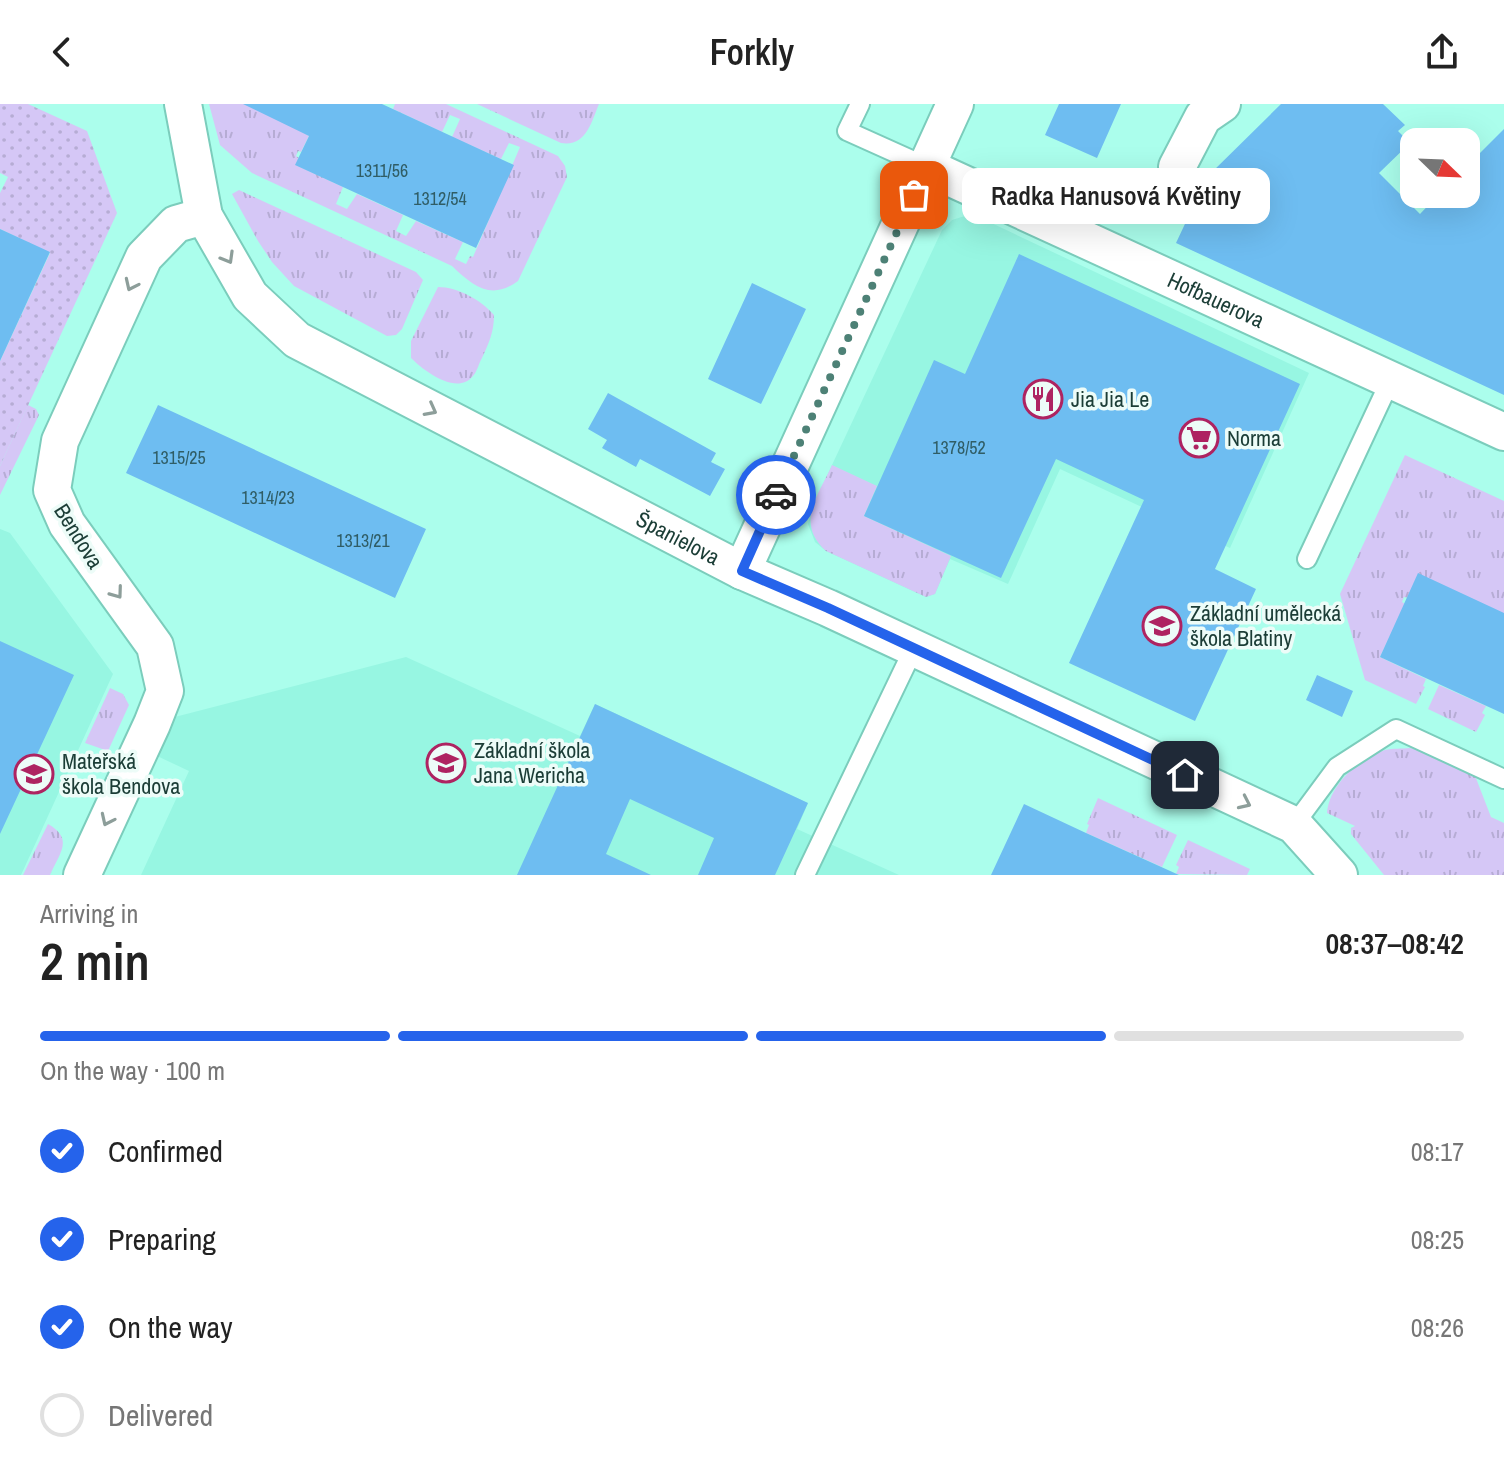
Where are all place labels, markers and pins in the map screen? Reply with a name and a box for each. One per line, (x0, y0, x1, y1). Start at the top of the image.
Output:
pin (880, 161, 948, 229)
callout: Radka Hanusová Květiny (962, 167, 1270, 223)
restaurant icon: Jia Jia Le (1022, 378, 1064, 420)
place label: Jia Jia Le (1071, 384, 1149, 414)
supermarket icon: Norma (1178, 417, 1220, 459)
place label: Norma (1227, 423, 1281, 453)
place label: Základní umělecká škola Blatiny (1190, 598, 1341, 653)
school or university icon: Základní umělecká škola Blatiny (1141, 605, 1183, 647)
place label: Základní škola Jana Wericha (474, 735, 590, 790)
pin (1151, 741, 1219, 809)
school or university icon: Základní škola Jana Wericha (425, 742, 467, 784)
place label: Mateřská škola Bendova (62, 746, 180, 801)
school or university icon: Mateřská škola Bendova (13, 753, 55, 795)

